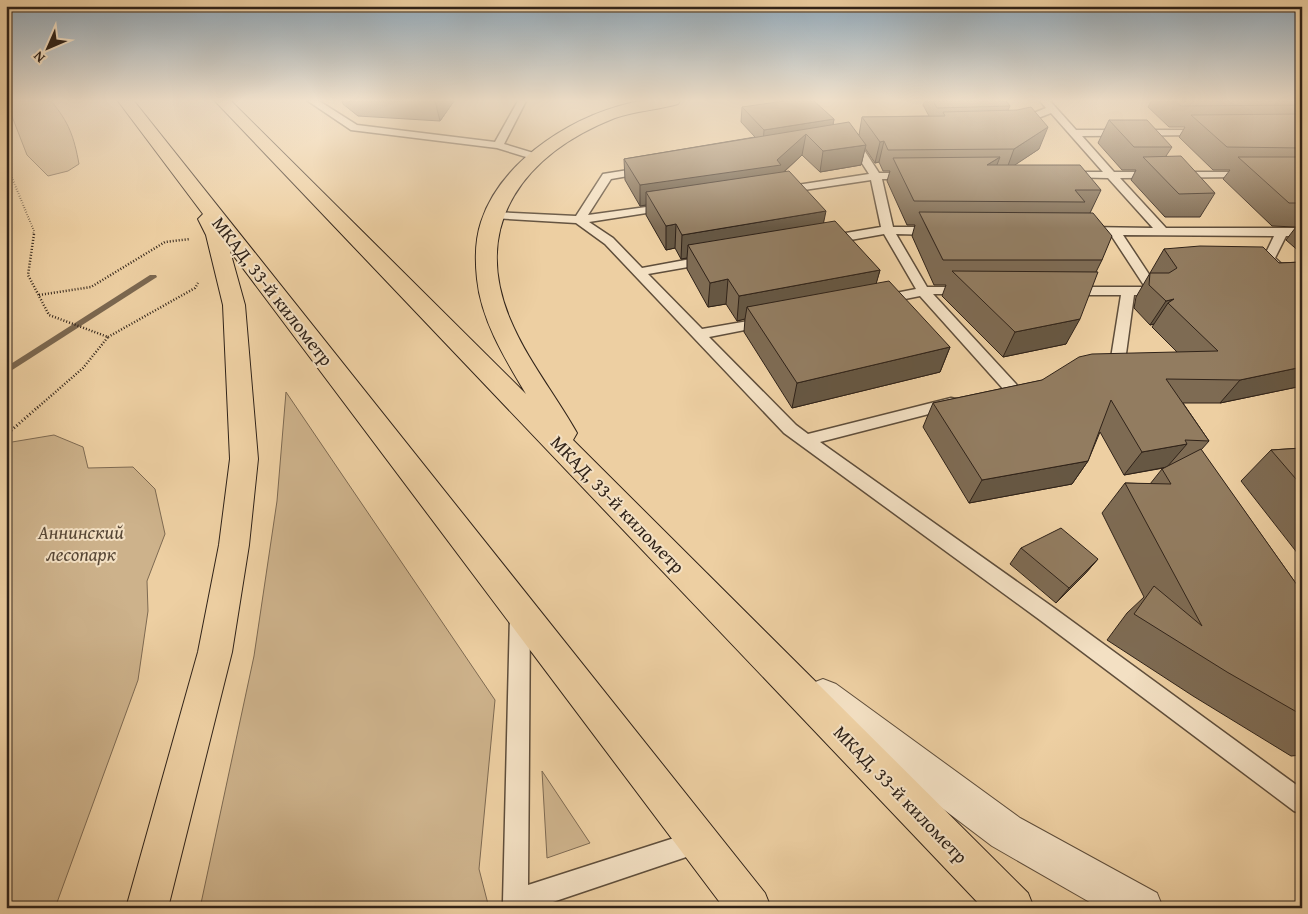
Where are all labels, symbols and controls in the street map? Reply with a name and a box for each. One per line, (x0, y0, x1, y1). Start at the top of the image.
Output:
north arrow (22, 22, 72, 72)
text: N (28, 46, 49, 68)
street label: МКАД, 33-й километр (206, 210, 340, 372)
street label: МКАД, 33-й километр (544, 429, 692, 579)
park label: Аннинский лесопарк (37, 518, 124, 568)
street label: МКАД, 33-й километр (827, 719, 975, 869)

